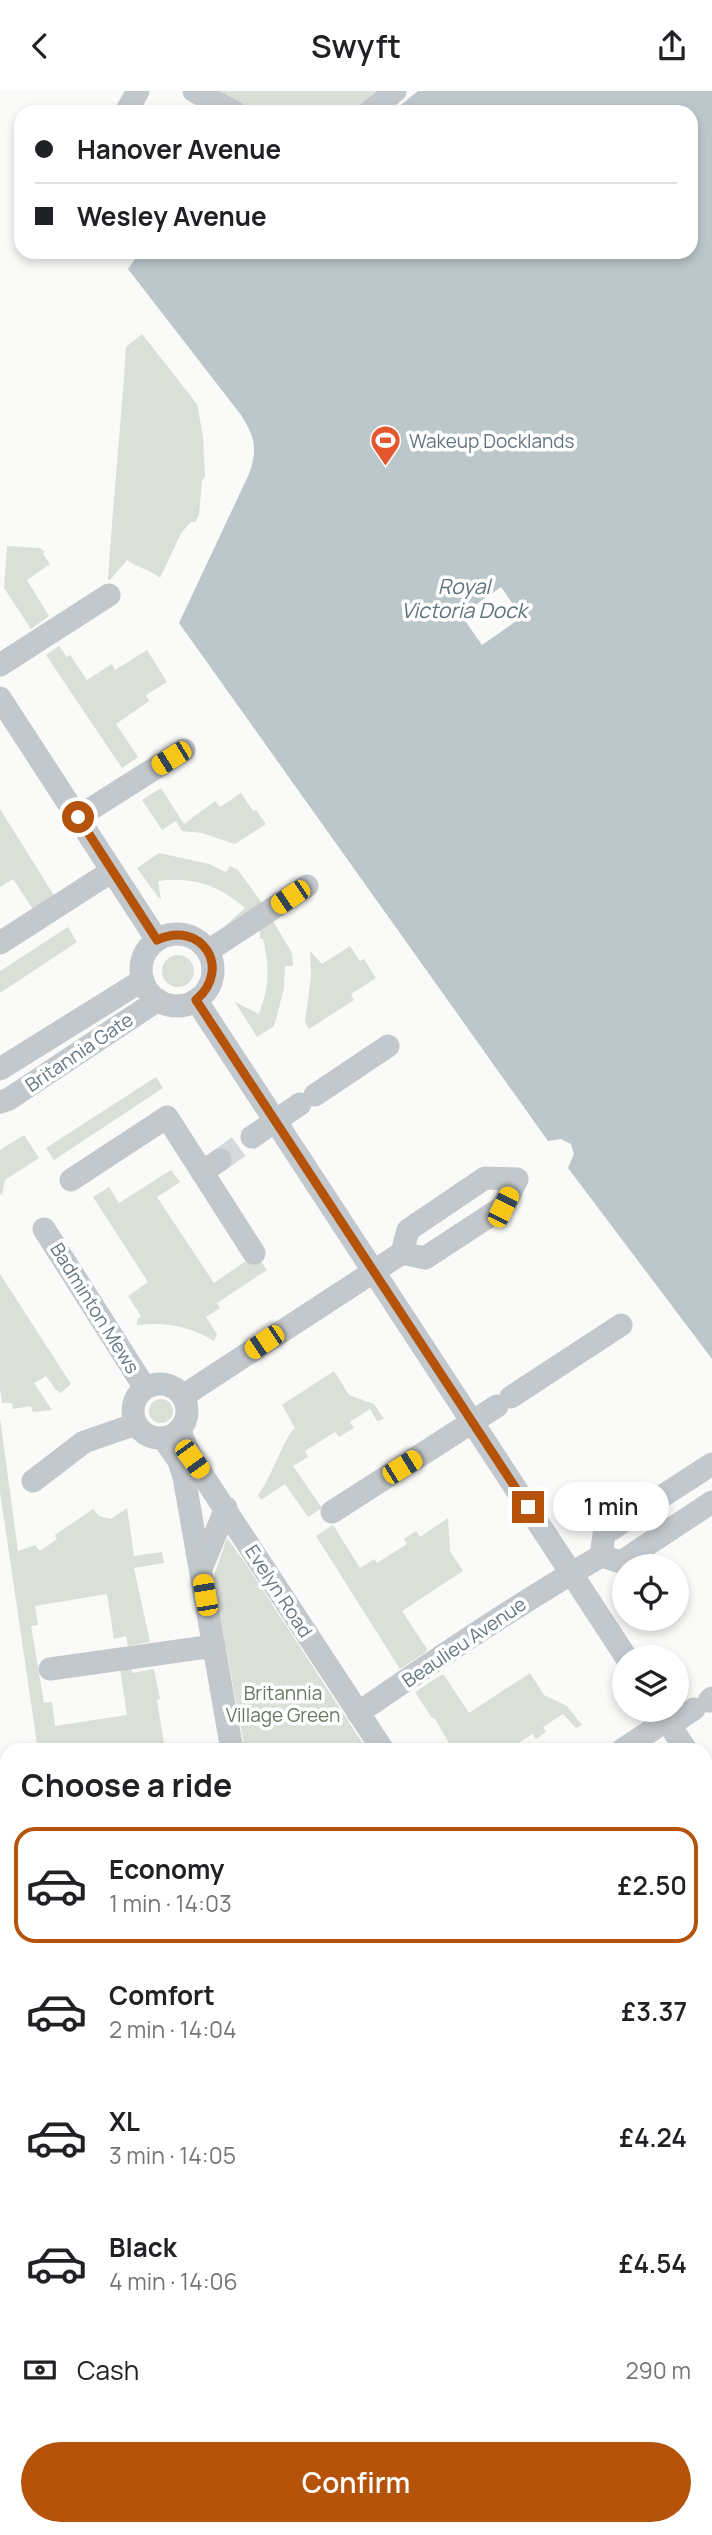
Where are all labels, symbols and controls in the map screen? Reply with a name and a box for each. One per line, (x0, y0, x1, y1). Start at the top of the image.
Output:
text: Swyft (311, 24, 401, 68)
icon: back (21, 27, 59, 65)
icon: share (653, 27, 691, 65)
text: Hanover Avenue (77, 131, 281, 167)
text: Wesley Avenue (77, 198, 267, 234)
sports icon: Wakeup Docklands (369, 424, 403, 468)
place label: Wakeup Docklands (409, 428, 575, 454)
water label: Royal Victoria Dock (401, 572, 530, 624)
car (148, 738, 195, 778)
route start (62, 801, 94, 833)
car (267, 877, 314, 917)
street label: Britannia Gate (20, 1006, 138, 1098)
car (485, 1184, 522, 1230)
street label: Badminton Mews (44, 1238, 146, 1378)
car (241, 1322, 288, 1362)
car (172, 1436, 213, 1482)
car (379, 1447, 426, 1487)
callout: 1 min (552, 1483, 668, 1531)
text: 1 min (584, 1490, 638, 1522)
route end (512, 1491, 544, 1523)
street label: Evelyn Road (239, 1540, 319, 1642)
map controls (612, 1554, 689, 1722)
button: locate (612, 1554, 689, 1631)
car (192, 1572, 219, 1618)
street label: Beaulieu Avenue (397, 1591, 531, 1693)
button: layers (612, 1645, 689, 1722)
park label: Britannia Village Green (226, 1680, 340, 1728)
text: Choose a ride (21, 1763, 232, 1807)
text: Economy (109, 1851, 224, 1887)
icon: car (25, 1854, 88, 1917)
text: £2.50 (618, 1867, 687, 1903)
text: 1 min · 14:03 (109, 1887, 232, 1919)
text: Comfort (109, 1977, 215, 2013)
icon: car (25, 1980, 88, 2043)
text: £3.37 (621, 1993, 687, 2029)
text: 2 min · 14:04 (109, 2013, 237, 2045)
text: XL (109, 2103, 140, 2139)
icon: car (25, 2106, 88, 2169)
text: £4.24 (619, 2119, 687, 2155)
text: 3 min · 14:05 (109, 2139, 236, 2171)
text: Black (109, 2229, 177, 2265)
icon: car (25, 2232, 88, 2295)
text: £4.54 (619, 2245, 687, 2281)
text: 4 min · 14:06 (109, 2265, 238, 2297)
icon: cash (21, 2351, 59, 2389)
text: Cash (77, 2352, 139, 2388)
text: 290 m (625, 2354, 691, 2386)
button: Confirm (21, 2442, 691, 2522)

